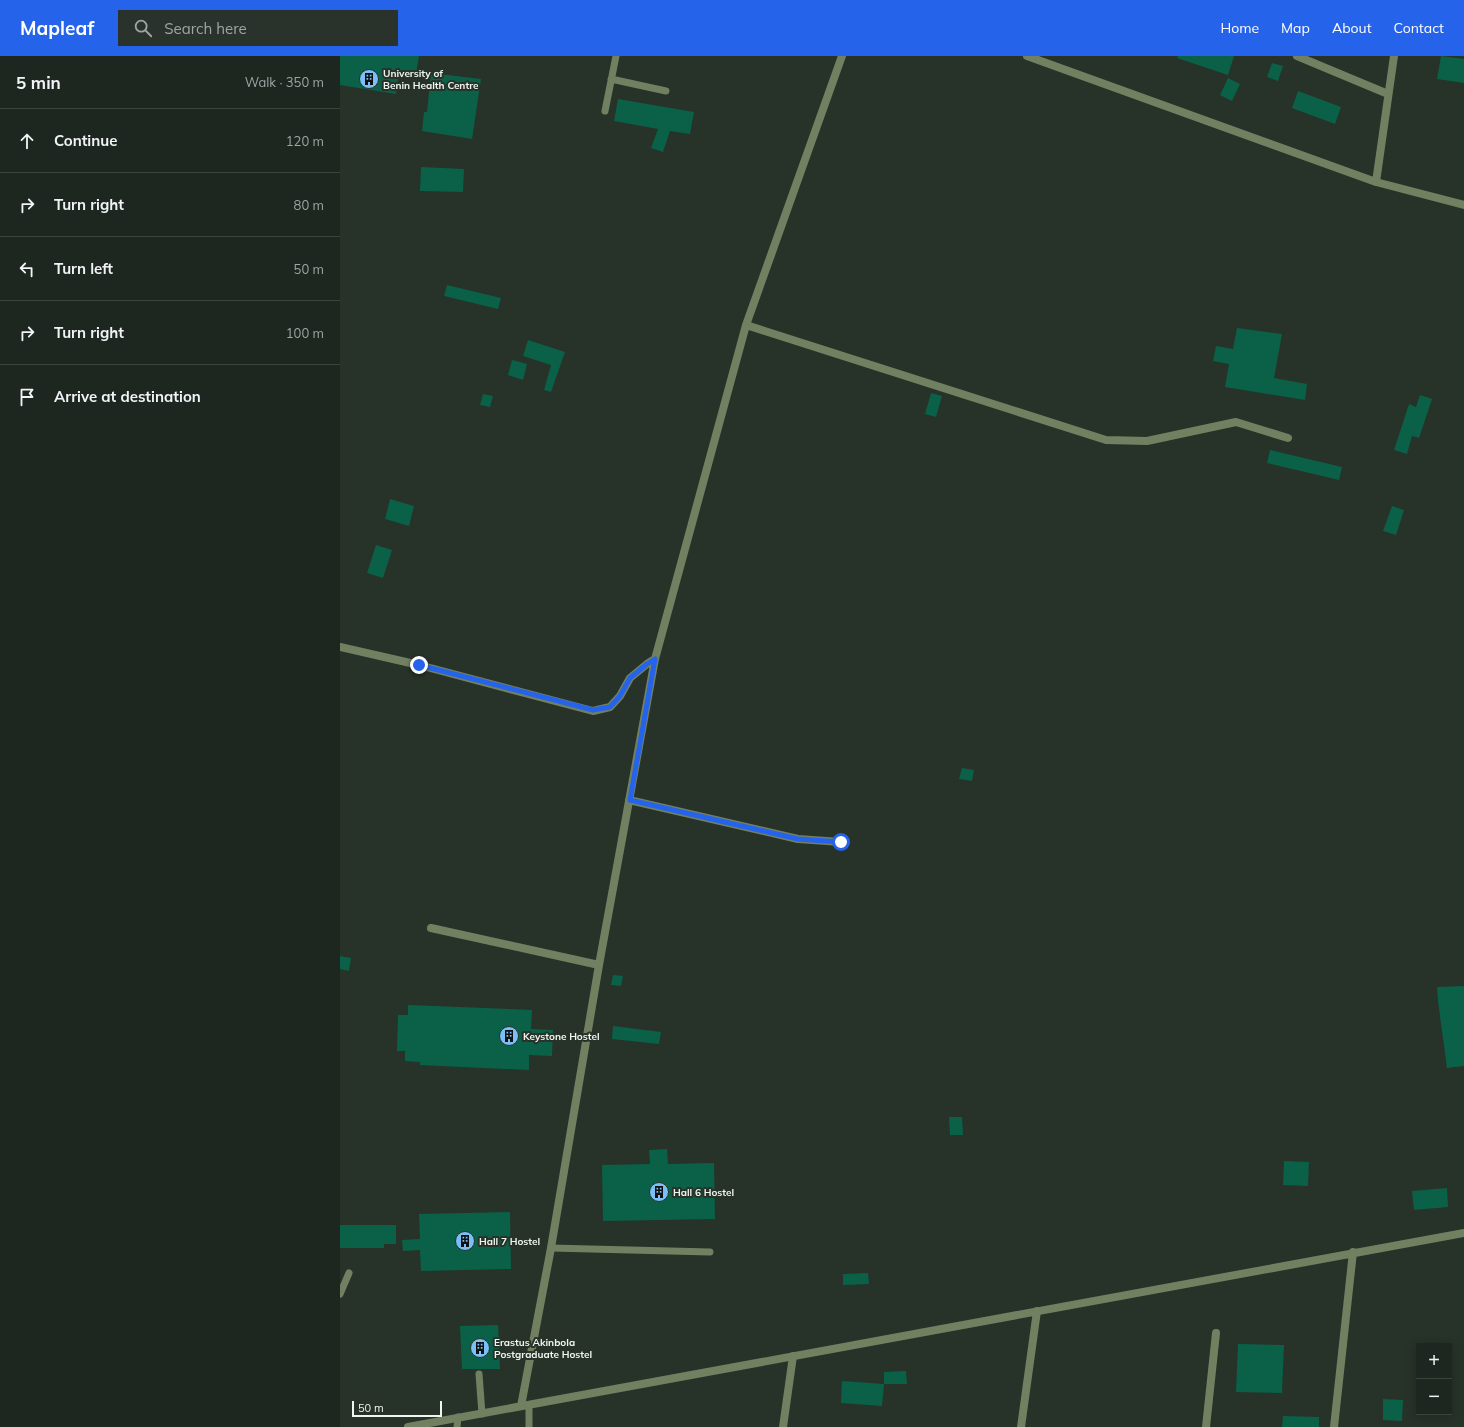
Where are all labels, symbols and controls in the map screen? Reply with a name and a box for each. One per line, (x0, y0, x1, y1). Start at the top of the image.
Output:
search box (118, 10, 398, 46)
text: Mapleaf (20, 16, 94, 40)
icon: search (132, 17, 154, 39)
text: Search here (164, 19, 247, 38)
text: Home (1220, 19, 1259, 37)
text: Map (1281, 19, 1310, 37)
text: About (1332, 19, 1372, 37)
text: Contact (1394, 19, 1444, 37)
place label: University of Benin Health Centre (383, 67, 479, 92)
building icon: University of Benin Health Centre (358, 68, 380, 90)
text: 5 min (16, 72, 61, 93)
text: Walk · 350 m (245, 74, 324, 90)
icon: ahead (16, 130, 38, 152)
text: Continue (54, 131, 117, 150)
text: 120 m (286, 133, 324, 149)
icon: right (16, 194, 38, 216)
text: Turn right (54, 195, 124, 214)
text: 80 m (294, 197, 324, 213)
icon: left (16, 258, 38, 280)
text: Turn left (54, 259, 113, 278)
text: 50 m (294, 261, 324, 277)
icon: right (16, 322, 38, 344)
text: Turn right (54, 323, 124, 342)
text: 100 m (286, 325, 324, 341)
icon: arrive (16, 386, 38, 408)
text: Arrive at destination (54, 387, 201, 406)
route end (410, 656, 428, 674)
route start (832, 833, 850, 851)
building icon: Keystone Hostel (498, 1025, 520, 1047)
place label: Keystone Hostel (523, 1030, 600, 1043)
building icon: Hall 6 Hostel (648, 1181, 670, 1203)
place label: Hall 6 Hostel (673, 1186, 734, 1199)
building icon: Hall 7 Hostel (454, 1230, 476, 1252)
place label: Hall 7 Hostel (479, 1235, 540, 1248)
place label: Erastus Akinbola Postgraduate Hostel (494, 1336, 592, 1361)
building icon: Erastus Akinbola Postgraduate Hostel (469, 1337, 491, 1359)
map controls (1416, 1343, 1452, 1415)
button: + (1416, 1343, 1452, 1379)
button: − (1416, 1379, 1452, 1415)
scale bar (352, 1399, 442, 1418)
text: 50 m (358, 1401, 384, 1415)

